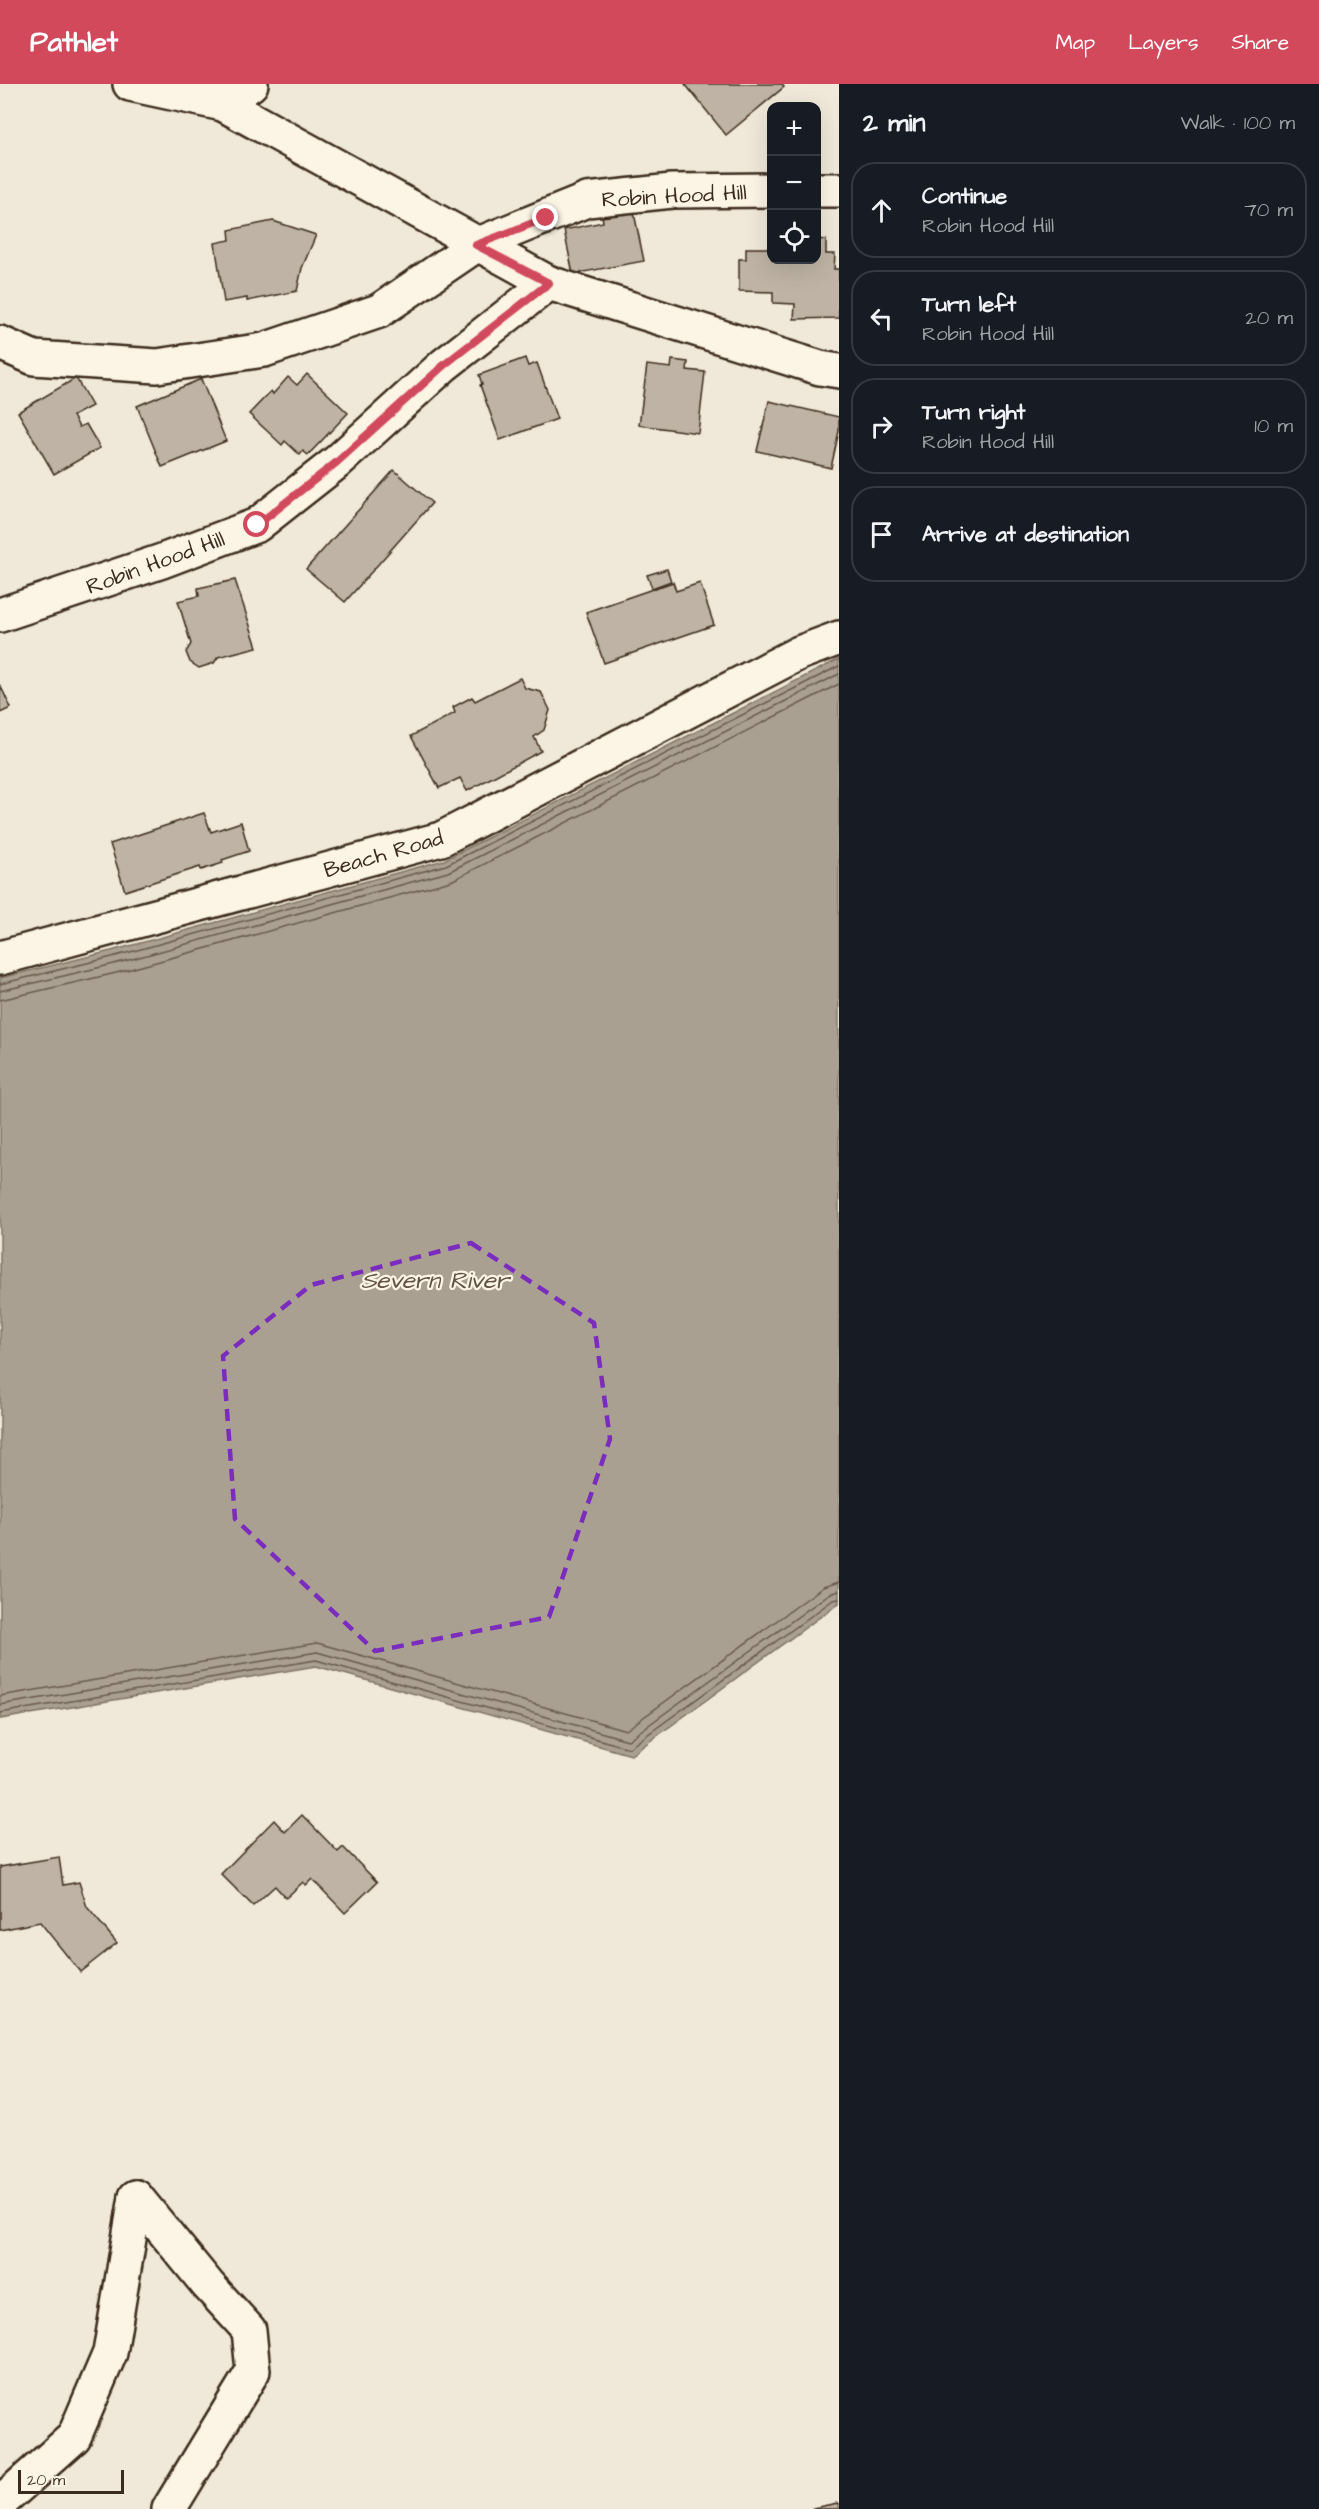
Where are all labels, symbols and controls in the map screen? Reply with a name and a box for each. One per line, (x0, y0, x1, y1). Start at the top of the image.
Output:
text: Pathlet (30, 23, 118, 62)
text: Map (1055, 28, 1095, 57)
text: Layers (1128, 28, 1198, 57)
text: Share (1231, 28, 1289, 57)
map controls (767, 102, 821, 264)
button: + (767, 102, 821, 156)
text: 2 min (863, 105, 925, 141)
text: Walk · 100 m (1180, 109, 1295, 137)
button: − (767, 156, 821, 210)
street label: Robin Hood Hill (601, 177, 747, 216)
text: Continue (922, 181, 1007, 212)
icon: ahead (865, 194, 898, 227)
text: 70 m (1245, 196, 1293, 224)
route end (532, 204, 558, 230)
button: locate (767, 210, 821, 264)
text: Robin Hood Hill (922, 212, 1054, 240)
text: Turn left (922, 289, 1016, 320)
icon: left (865, 302, 898, 335)
text: 20 m (1245, 304, 1293, 332)
text: Robin Hood Hill (922, 320, 1054, 348)
text: Turn right (922, 397, 1025, 428)
icon: right (865, 410, 898, 443)
text: 10 m (1254, 412, 1293, 440)
text: Robin Hood Hill (922, 428, 1054, 456)
route start (243, 511, 269, 537)
icon: arrive (865, 518, 898, 551)
text: Arrive at destination (922, 519, 1129, 550)
street label: Robin Hood Hill (82, 524, 229, 603)
street label: Beach Road (320, 823, 447, 886)
water label: Severn River (361, 1264, 512, 1298)
scale bar (18, 2467, 124, 2494)
text: 20 m (27, 2469, 65, 2491)

